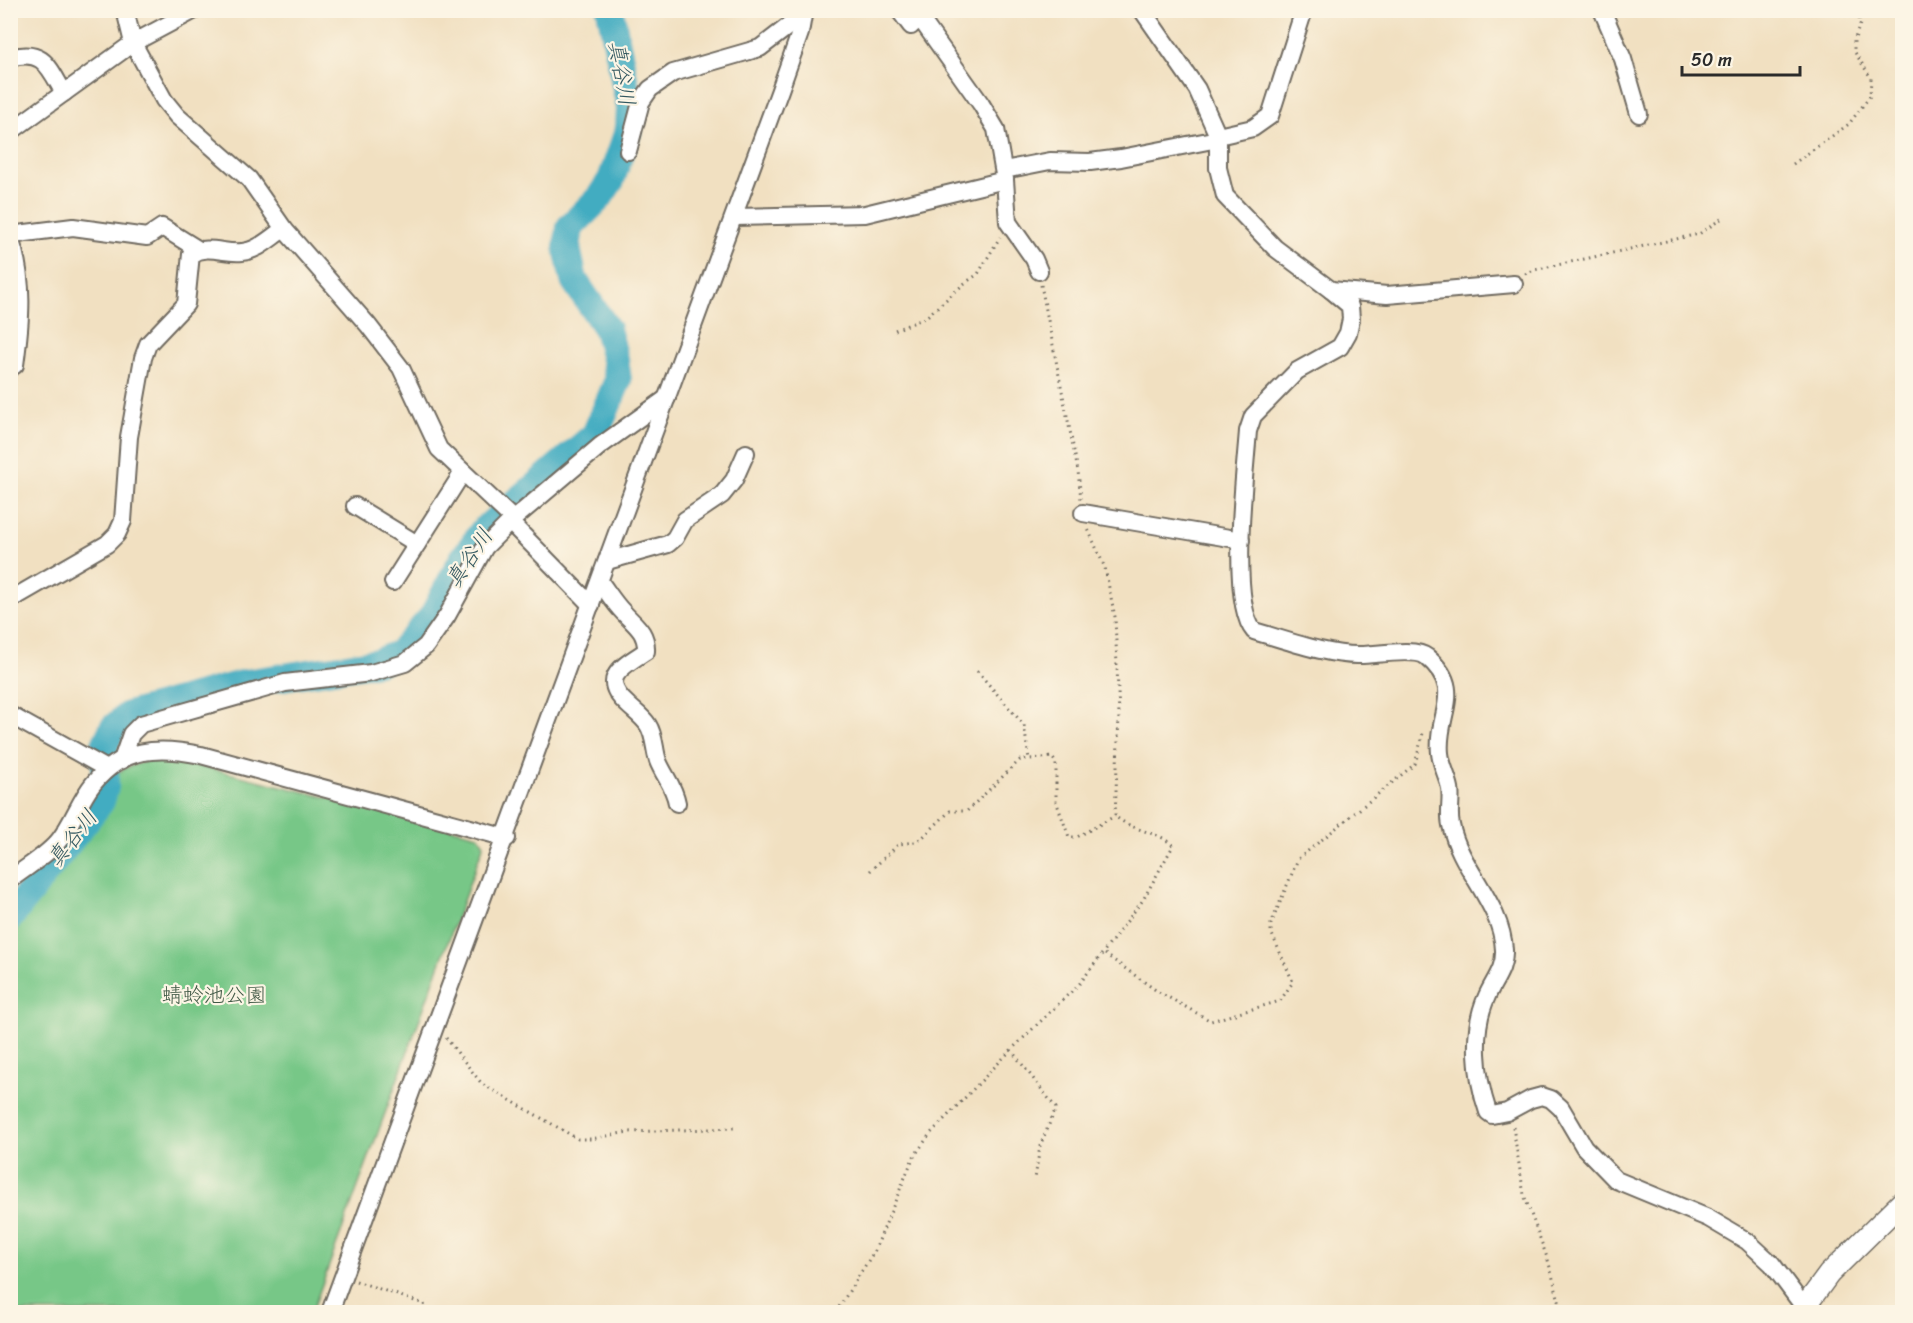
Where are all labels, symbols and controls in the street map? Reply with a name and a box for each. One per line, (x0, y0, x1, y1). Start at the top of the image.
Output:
water label: 真谷川 (597, 37, 647, 109)
scale bar (1682, 39, 1800, 77)
text: 50 m (1691, 44, 1732, 76)
water label: 真谷川 (434, 520, 504, 596)
water label: 真谷川 (36, 800, 108, 876)
park label: 蜻蛉池公園 (162, 976, 267, 1014)

